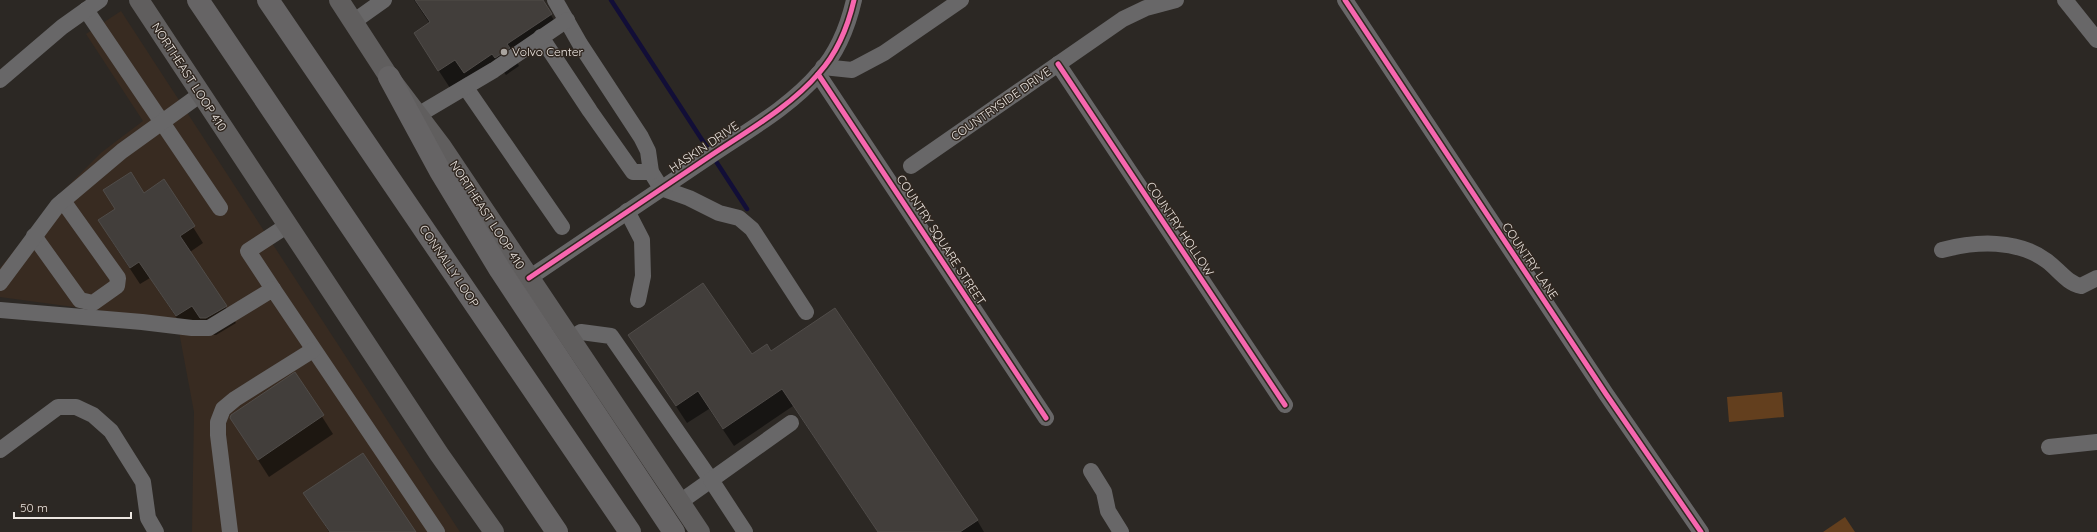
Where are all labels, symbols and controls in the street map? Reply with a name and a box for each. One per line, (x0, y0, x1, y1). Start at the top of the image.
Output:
street label: NORTHEAST LOOP 410 (149, 20, 230, 134)
place label: Volvo Center (512, 44, 584, 59)
marker: Volvo Center (499, 47, 509, 57)
street label: COUNTRYSIDE DRIVE (948, 63, 1054, 144)
street label: HASKIN DRIVE (666, 118, 742, 175)
street label: NORTHEAST LOOP 410 (447, 158, 528, 272)
street label: COUNTRY SQUARE STREET (894, 172, 989, 308)
street label: COUNTRY HOLLOW (1143, 179, 1218, 279)
street label: COUNTRY LANE (1499, 220, 1562, 302)
street label: CONNALLY LOOP (416, 222, 483, 310)
scale bar (14, 494, 131, 520)
text: 50 m (20, 500, 48, 515)

